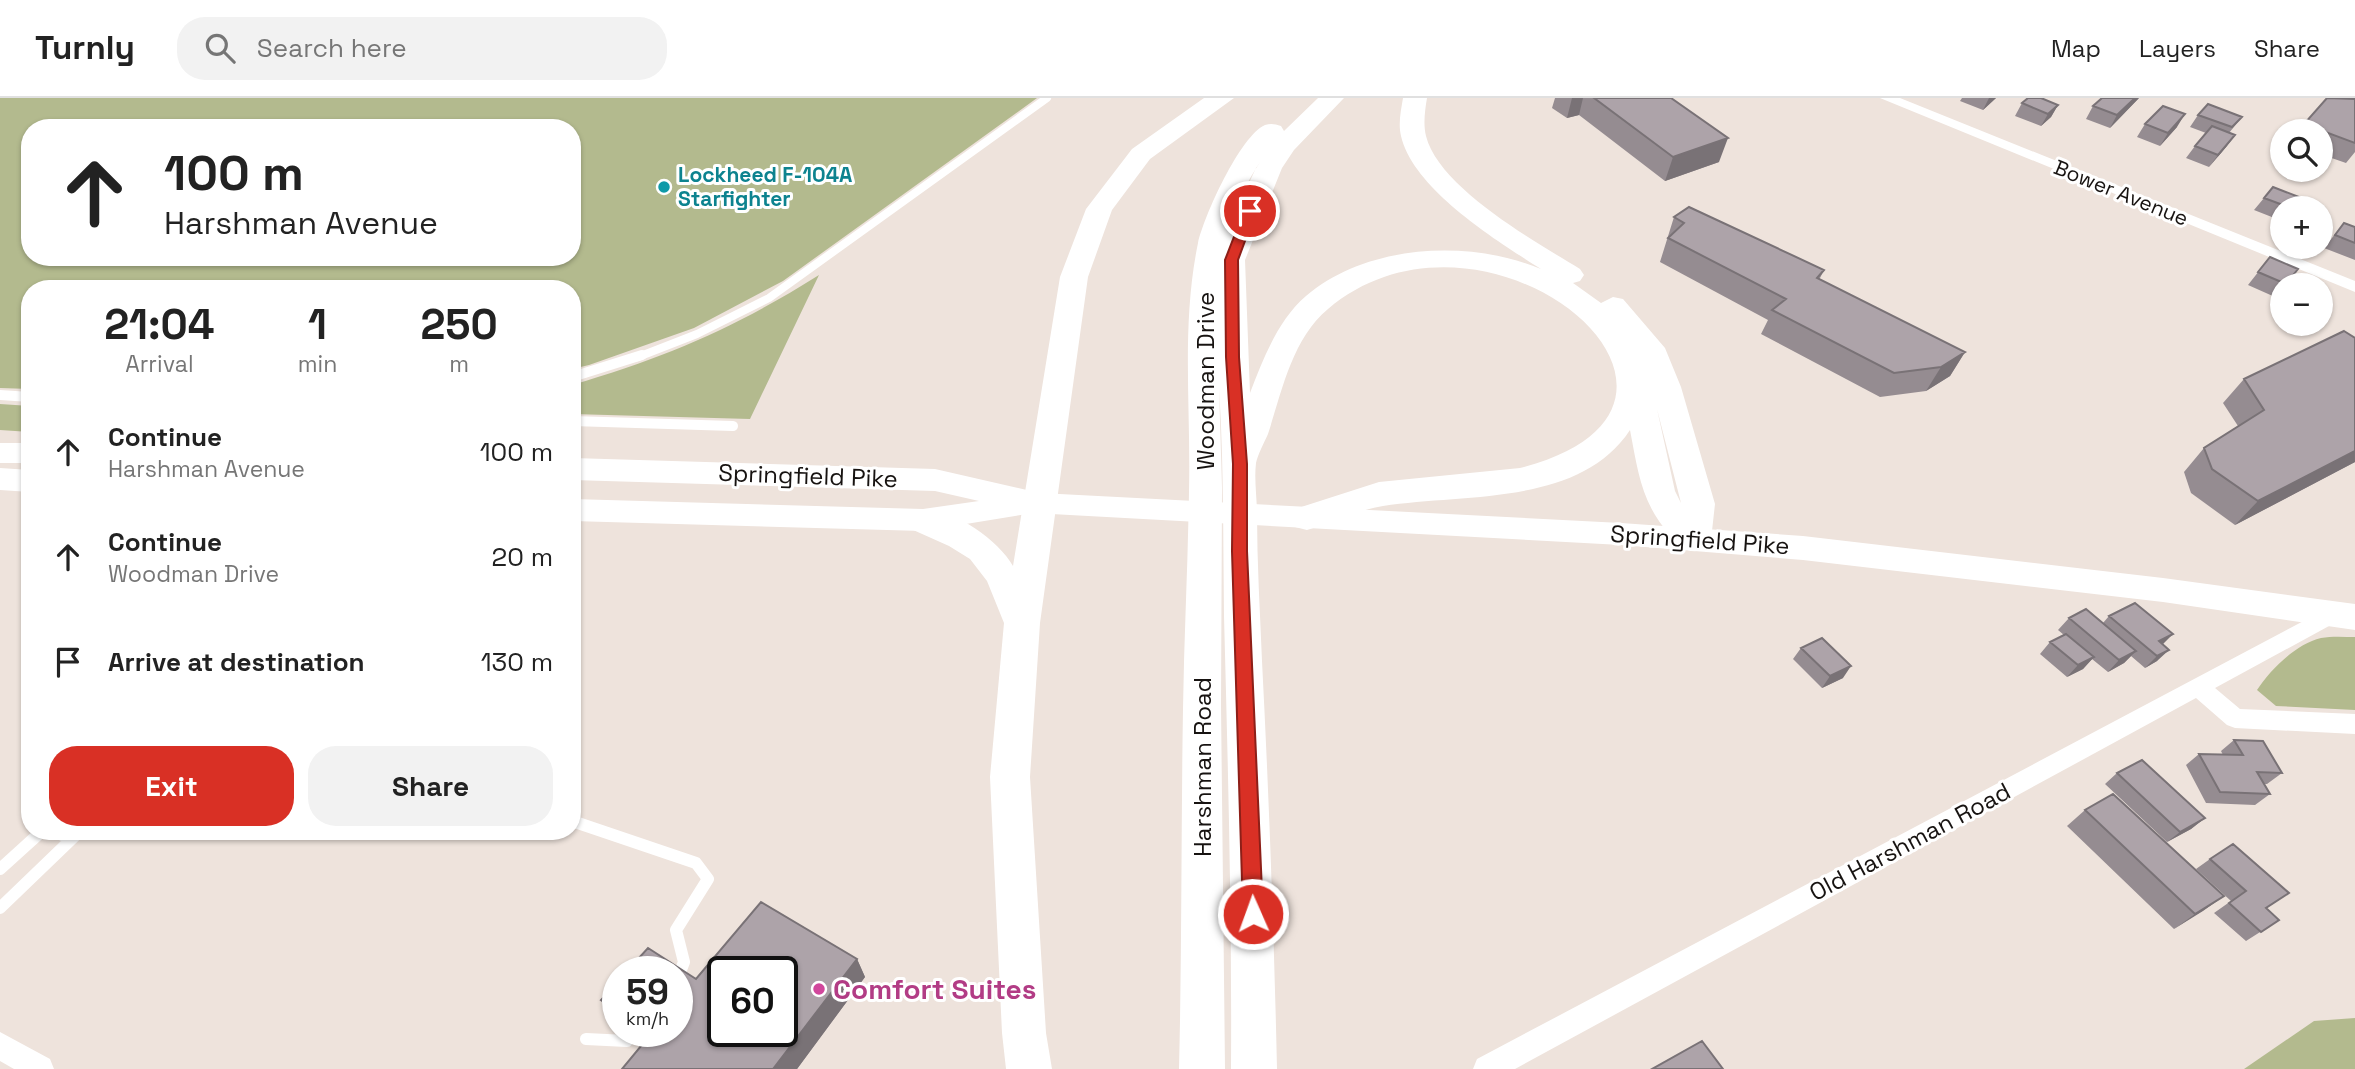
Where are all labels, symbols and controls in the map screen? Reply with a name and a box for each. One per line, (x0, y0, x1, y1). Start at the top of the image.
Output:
search box (177, 17, 667, 80)
text: Turnly (35, 27, 135, 69)
icon: search (201, 29, 239, 67)
text: Search here (257, 31, 407, 65)
text: Map (2051, 33, 2101, 64)
text: Layers (2139, 33, 2216, 64)
text: Share (2254, 33, 2320, 64)
map controls (2270, 119, 2333, 336)
button: search (2270, 119, 2333, 182)
text: 100 m (164, 142, 304, 204)
icon: ahead (49, 147, 140, 238)
street label: Bower Avenue (2050, 153, 2192, 232)
place label: Lockheed F-104A Starfighter (678, 161, 852, 212)
marker: Lockheed F-104A Starfighter (656, 179, 672, 195)
pin (1220, 181, 1280, 241)
icon: arrive (1231, 192, 1269, 230)
button: + (2270, 196, 2333, 259)
text: Harshman Avenue (164, 203, 438, 243)
button: − (2270, 273, 2333, 336)
street label: Woodman Drive (1190, 292, 1221, 470)
text: 21:04 (104, 298, 215, 351)
text: 1 (308, 298, 327, 351)
text: 250 (420, 298, 498, 351)
text: Arrival (125, 349, 194, 379)
text: min (298, 349, 337, 379)
text: m (449, 349, 469, 379)
text: Continue (108, 420, 222, 454)
icon: ahead (49, 433, 87, 471)
text: 100 m (480, 435, 553, 469)
text: Harshman Avenue (108, 454, 305, 484)
street label: Springfield Pike (718, 457, 898, 494)
street label: Springfield Pike (1609, 518, 1791, 561)
text: Continue (108, 525, 222, 559)
icon: ahead (49, 538, 87, 576)
text: 20 m (492, 540, 553, 574)
text: Woodman Drive (108, 559, 279, 589)
icon: arrive (49, 643, 87, 681)
text: Arrive at destination (108, 645, 365, 679)
text: 130 m (481, 645, 553, 679)
street label: Harshman Road (1187, 677, 1218, 857)
button: Exit (49, 746, 294, 826)
button: Share (308, 746, 553, 826)
street label: Old Harshman Road (1804, 775, 2016, 908)
position arrow (1216, 877, 1290, 951)
speed limit sign: 60 (707, 956, 798, 1047)
text: 59 (626, 970, 669, 1014)
place label: Comfort Suites (833, 971, 1036, 1007)
marker: Comfort Suites (811, 981, 827, 997)
text: km/h (626, 1007, 669, 1030)

